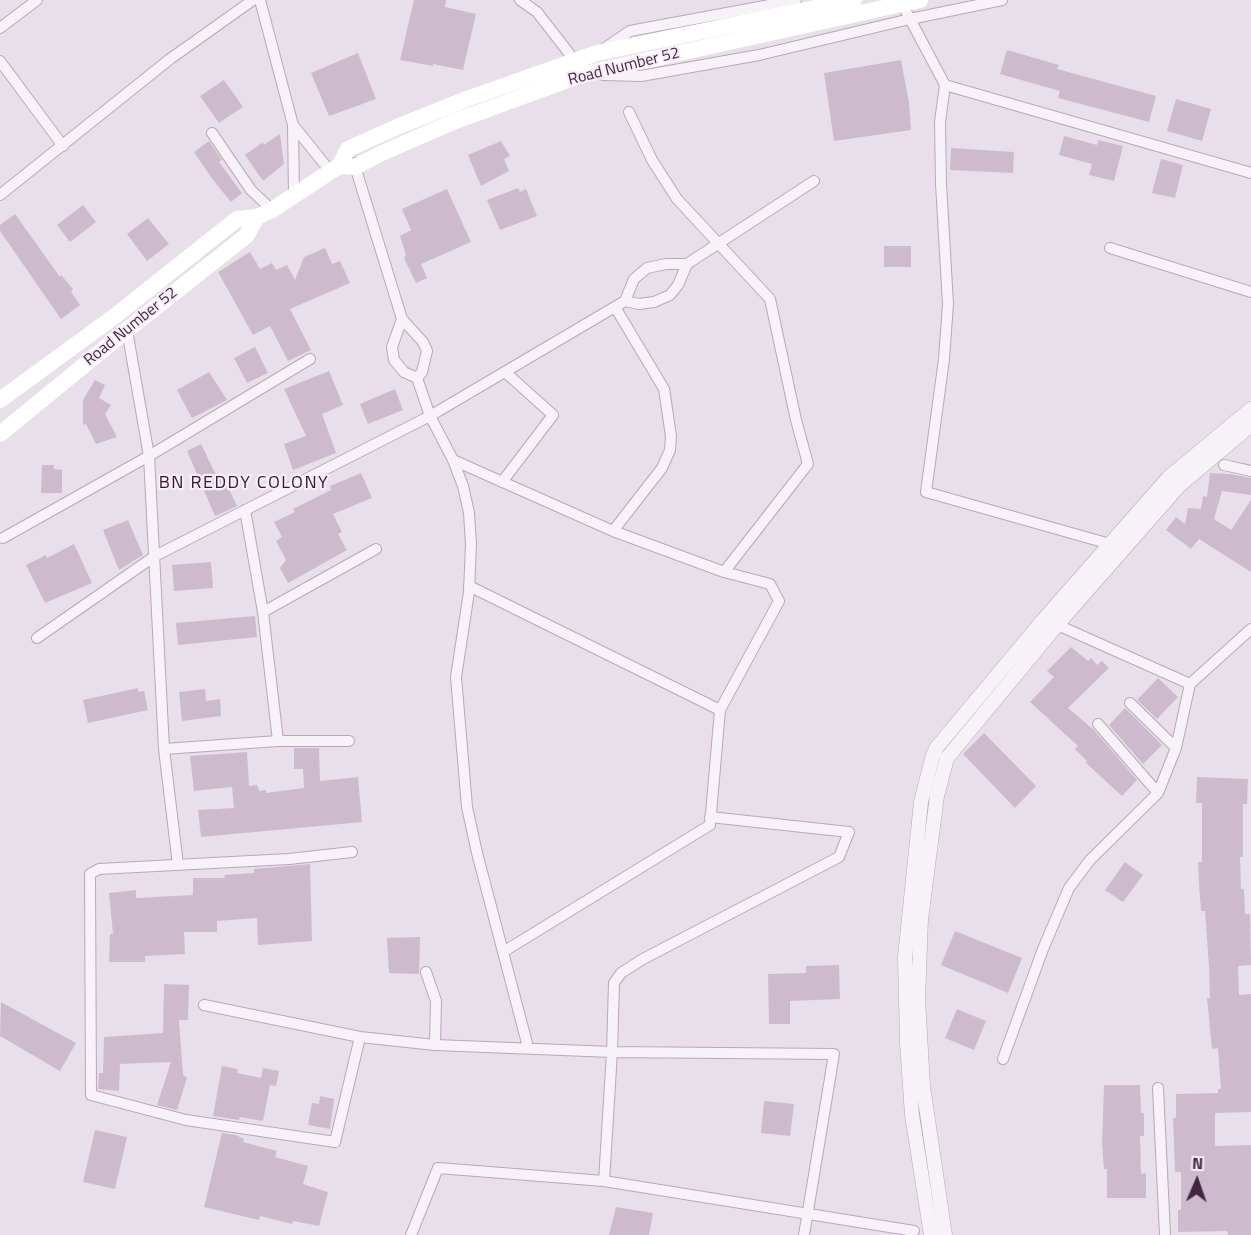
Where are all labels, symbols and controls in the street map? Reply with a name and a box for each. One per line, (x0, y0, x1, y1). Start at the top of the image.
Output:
street label: Road Number 52 (566, 44, 682, 90)
street label: Road Number 52 (81, 284, 181, 370)
district label: BN REDDY COLONY (159, 473, 329, 495)
north arrow (1167, 1151, 1227, 1211)
text: N (1192, 1151, 1204, 1175)

